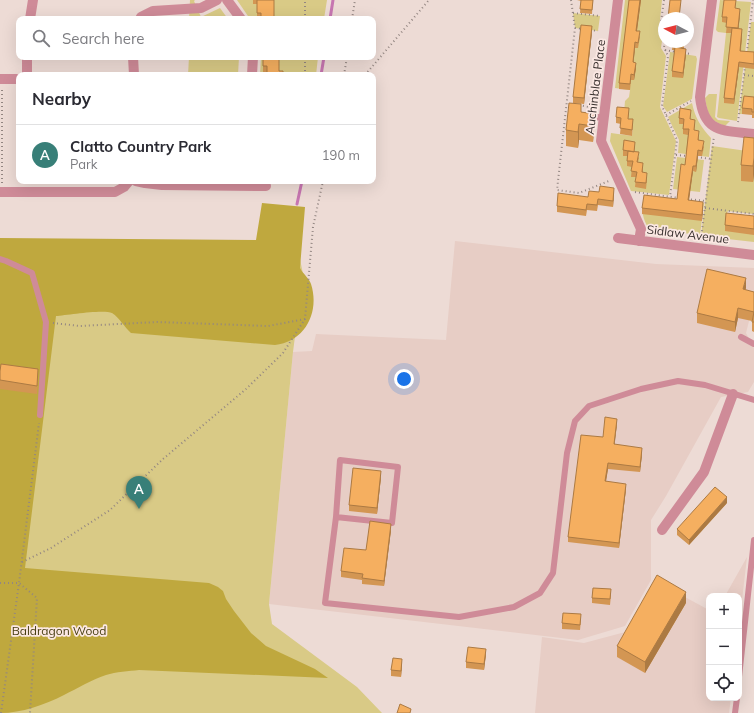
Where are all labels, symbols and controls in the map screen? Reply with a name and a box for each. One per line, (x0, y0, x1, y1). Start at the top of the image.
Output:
north arrow (658, 12, 694, 48)
search box (16, 16, 376, 60)
icon: search (30, 27, 52, 49)
text: Search here (62, 29, 144, 48)
street label: Auchinblae Place (582, 39, 608, 135)
text: Nearby (32, 88, 91, 109)
text: Clatto Country Park (70, 137, 211, 156)
text: A (40, 147, 50, 163)
text: 190 m (322, 147, 360, 163)
text: Park (70, 156, 97, 172)
street label: Sidlaw Avenue (646, 222, 730, 246)
your location (394, 369, 414, 389)
pin: A (126, 476, 152, 509)
map controls (706, 593, 742, 701)
button: + (706, 593, 742, 629)
park label: Baldragon Wood (12, 623, 106, 638)
button: − (706, 629, 742, 665)
button: locate (706, 665, 742, 701)

